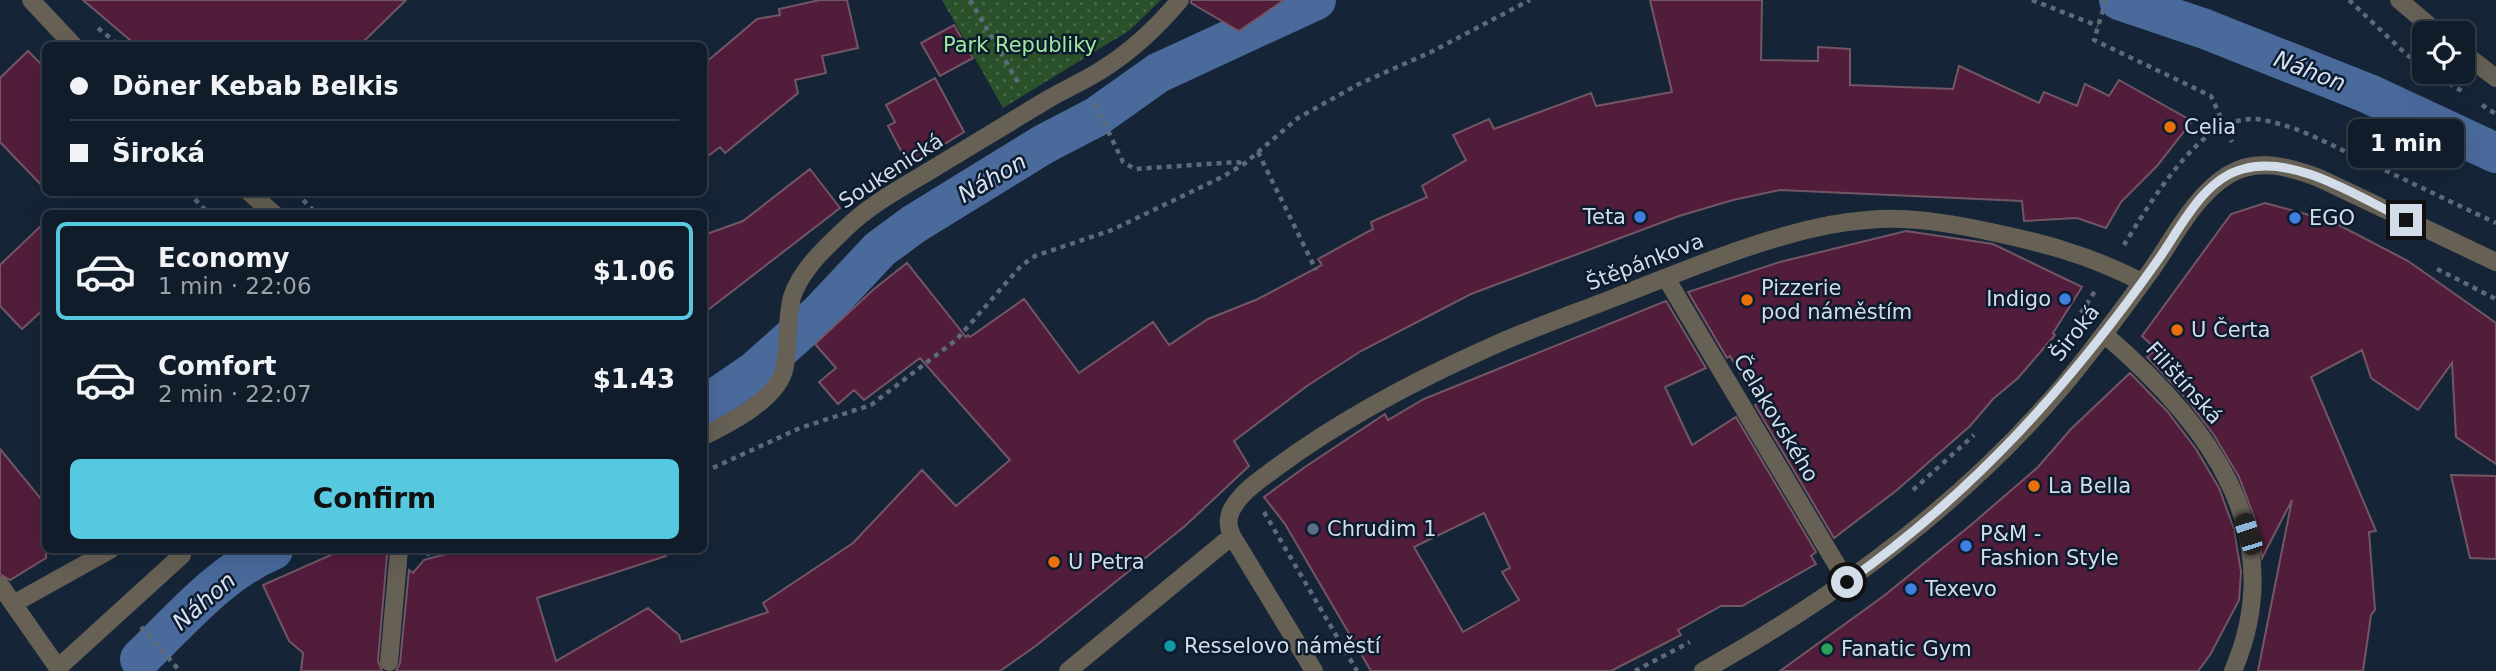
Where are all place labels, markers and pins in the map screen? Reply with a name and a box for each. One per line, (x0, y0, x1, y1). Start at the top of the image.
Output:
place label: Celia (2184, 115, 2236, 139)
marker: Celia (2162, 119, 2178, 135)
place label: Teta (1582, 205, 1626, 229)
place label: EGO (2309, 206, 2355, 230)
marker: Teta (1632, 209, 1648, 225)
marker: EGO (2287, 210, 2303, 226)
place label: Pizzerie pod náměstím (1761, 276, 1912, 324)
place label: Indigo (1986, 287, 2051, 311)
marker: Indigo (2057, 291, 2073, 307)
marker: Pizzerie pod náměstím (1739, 292, 1755, 308)
place label: U Čerta (2191, 317, 2270, 342)
marker: U Čerta (2169, 322, 2185, 338)
place label: La Bella (2048, 474, 2131, 498)
marker: La Bella (2026, 478, 2042, 494)
place label: Chrudim 1 (1327, 517, 1437, 541)
marker: Chrudim 1 (1305, 521, 1321, 537)
place label: P&M - Fashion Style (1980, 522, 2119, 570)
marker: P&M - Fashion Style (1958, 538, 1974, 554)
place label: U Petra (1068, 550, 1145, 574)
marker: U Petra (1046, 554, 1062, 570)
place label: Texevo (1924, 577, 1997, 601)
marker: Texevo (1903, 581, 1919, 597)
place label: Resselovo náměstí (1184, 634, 1382, 658)
place label: Fanatic Gym (1841, 637, 1972, 661)
marker: Resselovo náměstí (1162, 638, 1178, 654)
marker: Fanatic Gym (1819, 641, 1835, 657)

